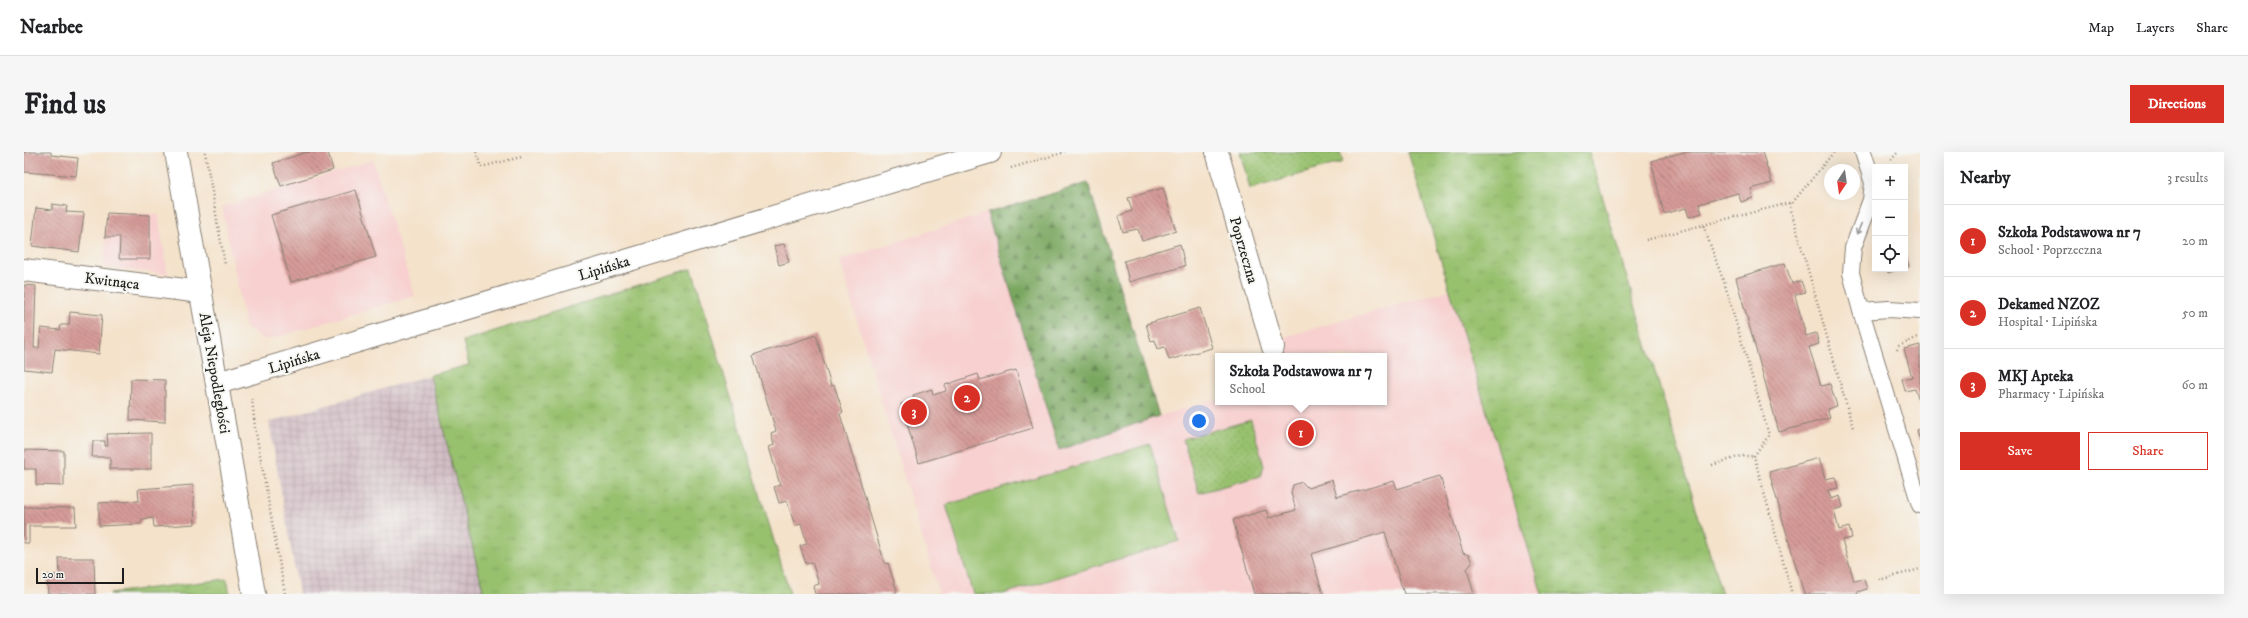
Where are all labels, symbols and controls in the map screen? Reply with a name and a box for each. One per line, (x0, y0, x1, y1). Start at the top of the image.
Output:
text: Nearbee (20, 16, 83, 39)
text: Map (2088, 19, 2114, 37)
text: Layers (2136, 19, 2174, 37)
text: Share (2196, 19, 2228, 37)
button: Directions (2130, 85, 2224, 123)
text: Find us (24, 87, 106, 122)
north arrow (1824, 164, 1860, 200)
map controls (1872, 164, 1908, 272)
button: + (1872, 164, 1908, 200)
text: Nearby (1960, 167, 2010, 189)
text: 3 results (2167, 170, 2208, 186)
button: − (1872, 200, 1908, 236)
street label: Poprzeczna (1225, 215, 1262, 286)
one-way arrow (1855, 222, 1862, 234)
text: Szkoła Podstawowa nr 7 (1998, 223, 2141, 242)
text: 1 (1971, 233, 1975, 249)
text: 20 m (2182, 233, 2208, 249)
button: locate (1872, 236, 1908, 272)
text: School · Poprzeczna (1998, 242, 2102, 258)
street label: Lipińska (576, 252, 633, 285)
street label: Kwitnąca (83, 269, 141, 294)
text: Dekamed NZOZ (1998, 295, 2100, 314)
text: 2 (1970, 305, 1976, 321)
text: 50 m (2182, 305, 2208, 321)
street label: Aleja Niepodległości (194, 311, 235, 435)
text: Hospital · Lipińska (1998, 314, 2097, 330)
street label: Lipińska (266, 345, 323, 378)
popup (1215, 353, 1387, 405)
text: Szkoła Podstawowa nr 7 (1230, 362, 1372, 381)
text: MKJ Apteka (1998, 367, 2073, 386)
text: 3 (1971, 377, 1975, 393)
text: 60 m (2182, 377, 2208, 393)
text: School (1230, 381, 1265, 397)
pin: 2 (954, 383, 980, 413)
text: Pharmacy · Lipińska (1998, 386, 2104, 402)
pin: 3 (901, 397, 927, 427)
your location (1189, 411, 1209, 431)
pin: 1 (1288, 418, 1314, 448)
button: Save (1960, 432, 2080, 470)
button: Share (2088, 432, 2208, 470)
scale bar (36, 566, 124, 585)
text: 20 m (42, 568, 64, 582)

